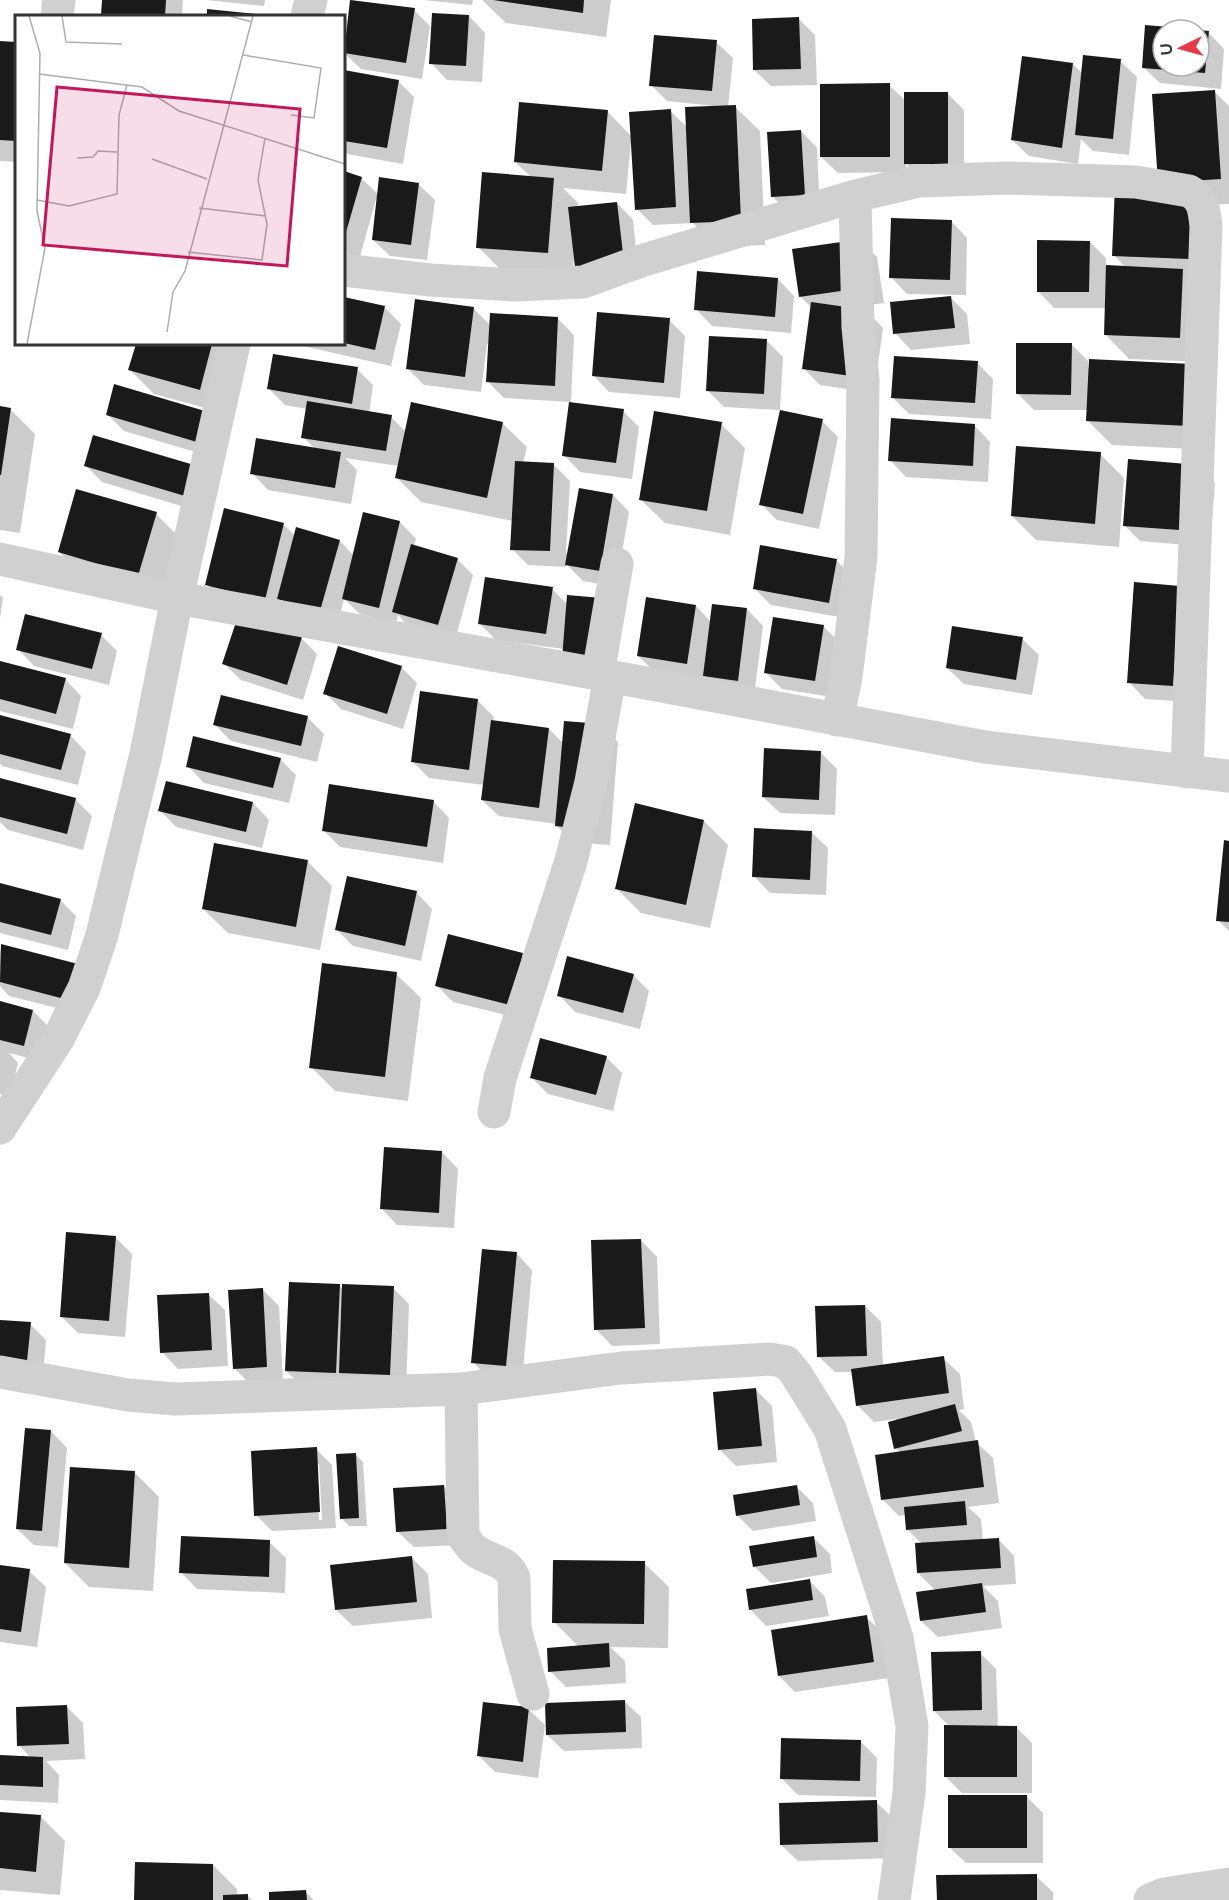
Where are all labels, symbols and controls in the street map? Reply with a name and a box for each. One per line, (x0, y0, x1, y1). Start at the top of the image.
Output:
inset map (15, 15, 345, 345)
north arrow (1151, 18, 1211, 78)
text: U (1157, 42, 1177, 56)

